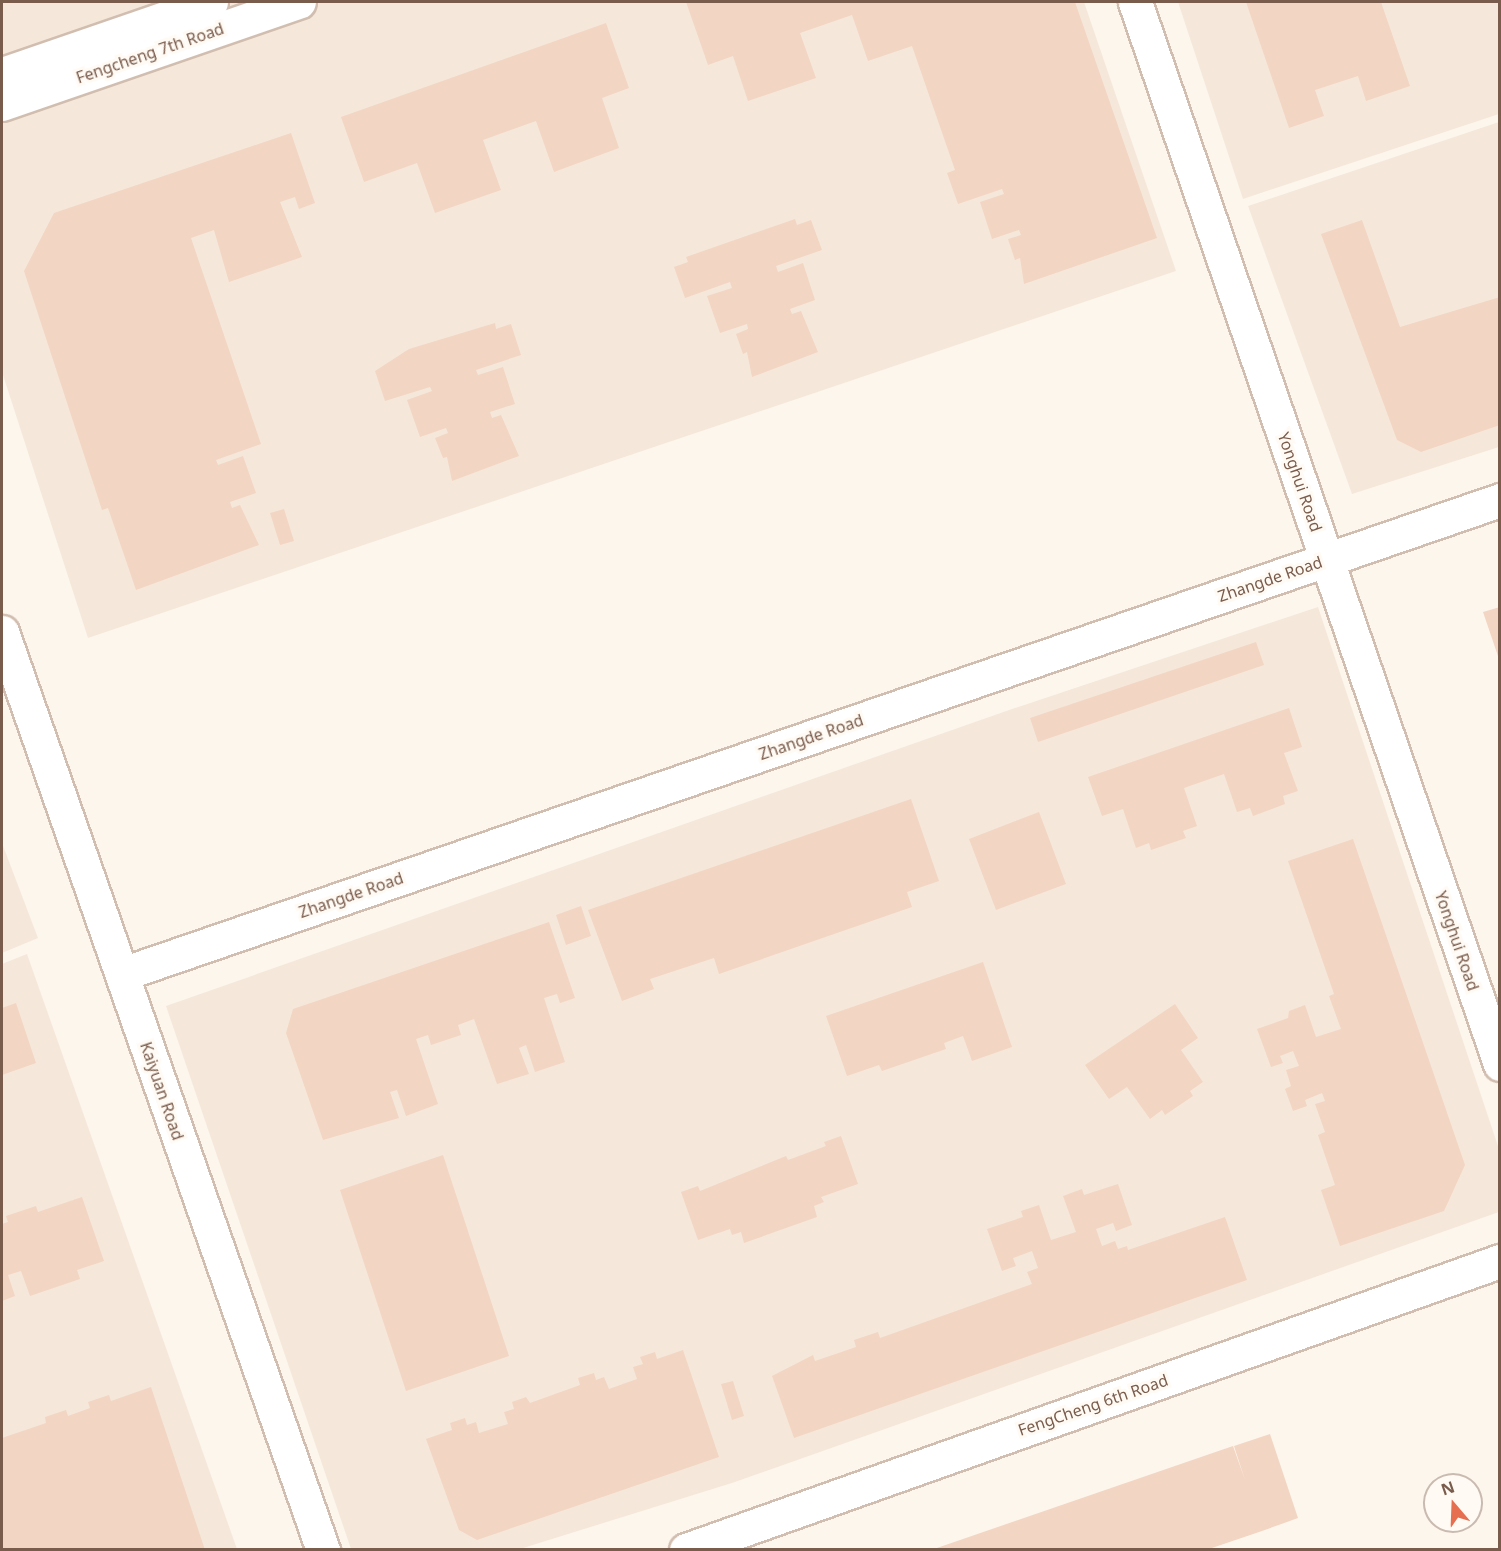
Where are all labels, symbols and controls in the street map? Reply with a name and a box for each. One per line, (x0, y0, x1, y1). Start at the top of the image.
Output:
street label: Fengcheng 7th Road (74, 19, 226, 87)
street label: Yonghui Road (1274, 430, 1326, 534)
street label: Zhangde Road (1215, 552, 1325, 606)
street label: Zhangde Road (756, 710, 866, 764)
street label: Zhangde Road (296, 868, 406, 922)
street label: Yonghui Road (1431, 889, 1483, 993)
street label: Kaiyuan Road (136, 1039, 188, 1143)
street label: FengCheng 6th Road (1015, 1370, 1171, 1440)
north arrow (1423, 1473, 1483, 1533)
text: N (1438, 1475, 1458, 1500)

